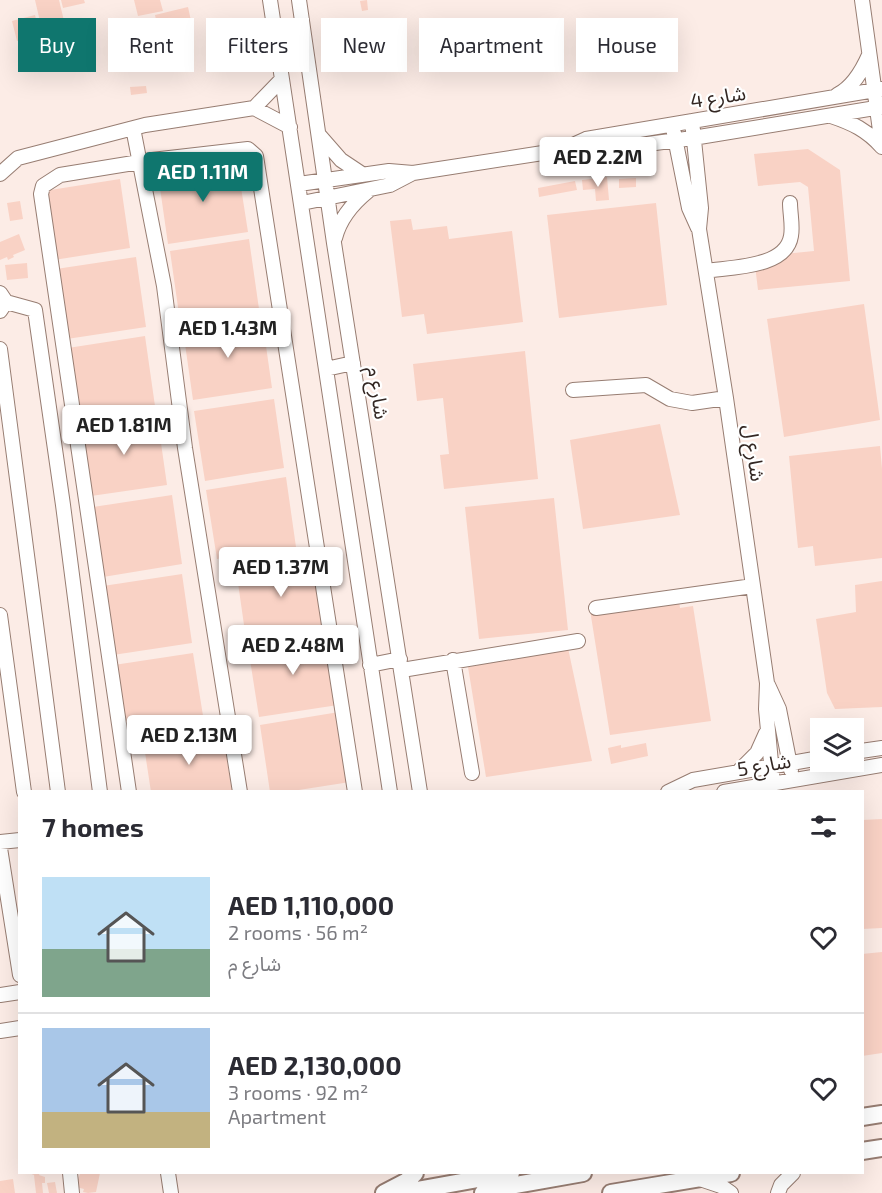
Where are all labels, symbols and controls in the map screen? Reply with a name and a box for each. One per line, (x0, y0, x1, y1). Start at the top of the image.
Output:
chip: Buy (18, 18, 96, 72)
chip: Rent (108, 18, 194, 72)
chip: Filters (206, 18, 309, 72)
chip: New (321, 18, 407, 72)
chip: Apartment (419, 18, 564, 72)
chip: House (576, 18, 678, 72)
street label: شارع 4 (688, 80, 748, 116)
pin: AED 2.2M (536, 137, 660, 188)
text: AED 2.2M (553, 144, 643, 168)
pin: AED 1.11M (134, 152, 272, 203)
text: AED 1.11M (158, 159, 248, 183)
pin: AED 1.43M (159, 308, 297, 359)
text: AED 1.43M (179, 315, 277, 339)
street label: شارع م (359, 365, 395, 422)
pin: AED 1.81M (55, 405, 193, 456)
text: AED 1.81M (76, 412, 172, 436)
street label: شارع ل (735, 423, 771, 483)
pin: AED 1.37M (212, 547, 350, 598)
text: AED 1.37M (233, 554, 329, 578)
pin: AED 2.48M (224, 625, 362, 676)
text: AED 2.48M (242, 632, 344, 656)
pin: AED 2.13M (120, 715, 258, 766)
map controls (810, 718, 864, 772)
button: layers (810, 718, 864, 772)
text: AED 2.13M (141, 722, 237, 746)
street label: شارع 5 (735, 747, 793, 784)
icon: filters (807, 810, 840, 843)
text: 7 homes (42, 811, 144, 842)
text: AED 1,110,000 (228, 889, 394, 920)
icon: home (90, 901, 162, 973)
text: 2 rooms · 56 m² (228, 920, 368, 944)
icon: heart (807, 921, 840, 954)
text: شارع م (228, 951, 281, 975)
text: AED 2,130,000 (228, 1049, 402, 1080)
icon: home (90, 1052, 162, 1124)
icon: heart (807, 1072, 840, 1105)
text: 3 rooms · 92 m² (228, 1080, 368, 1104)
text: Apartment (228, 1104, 326, 1128)

